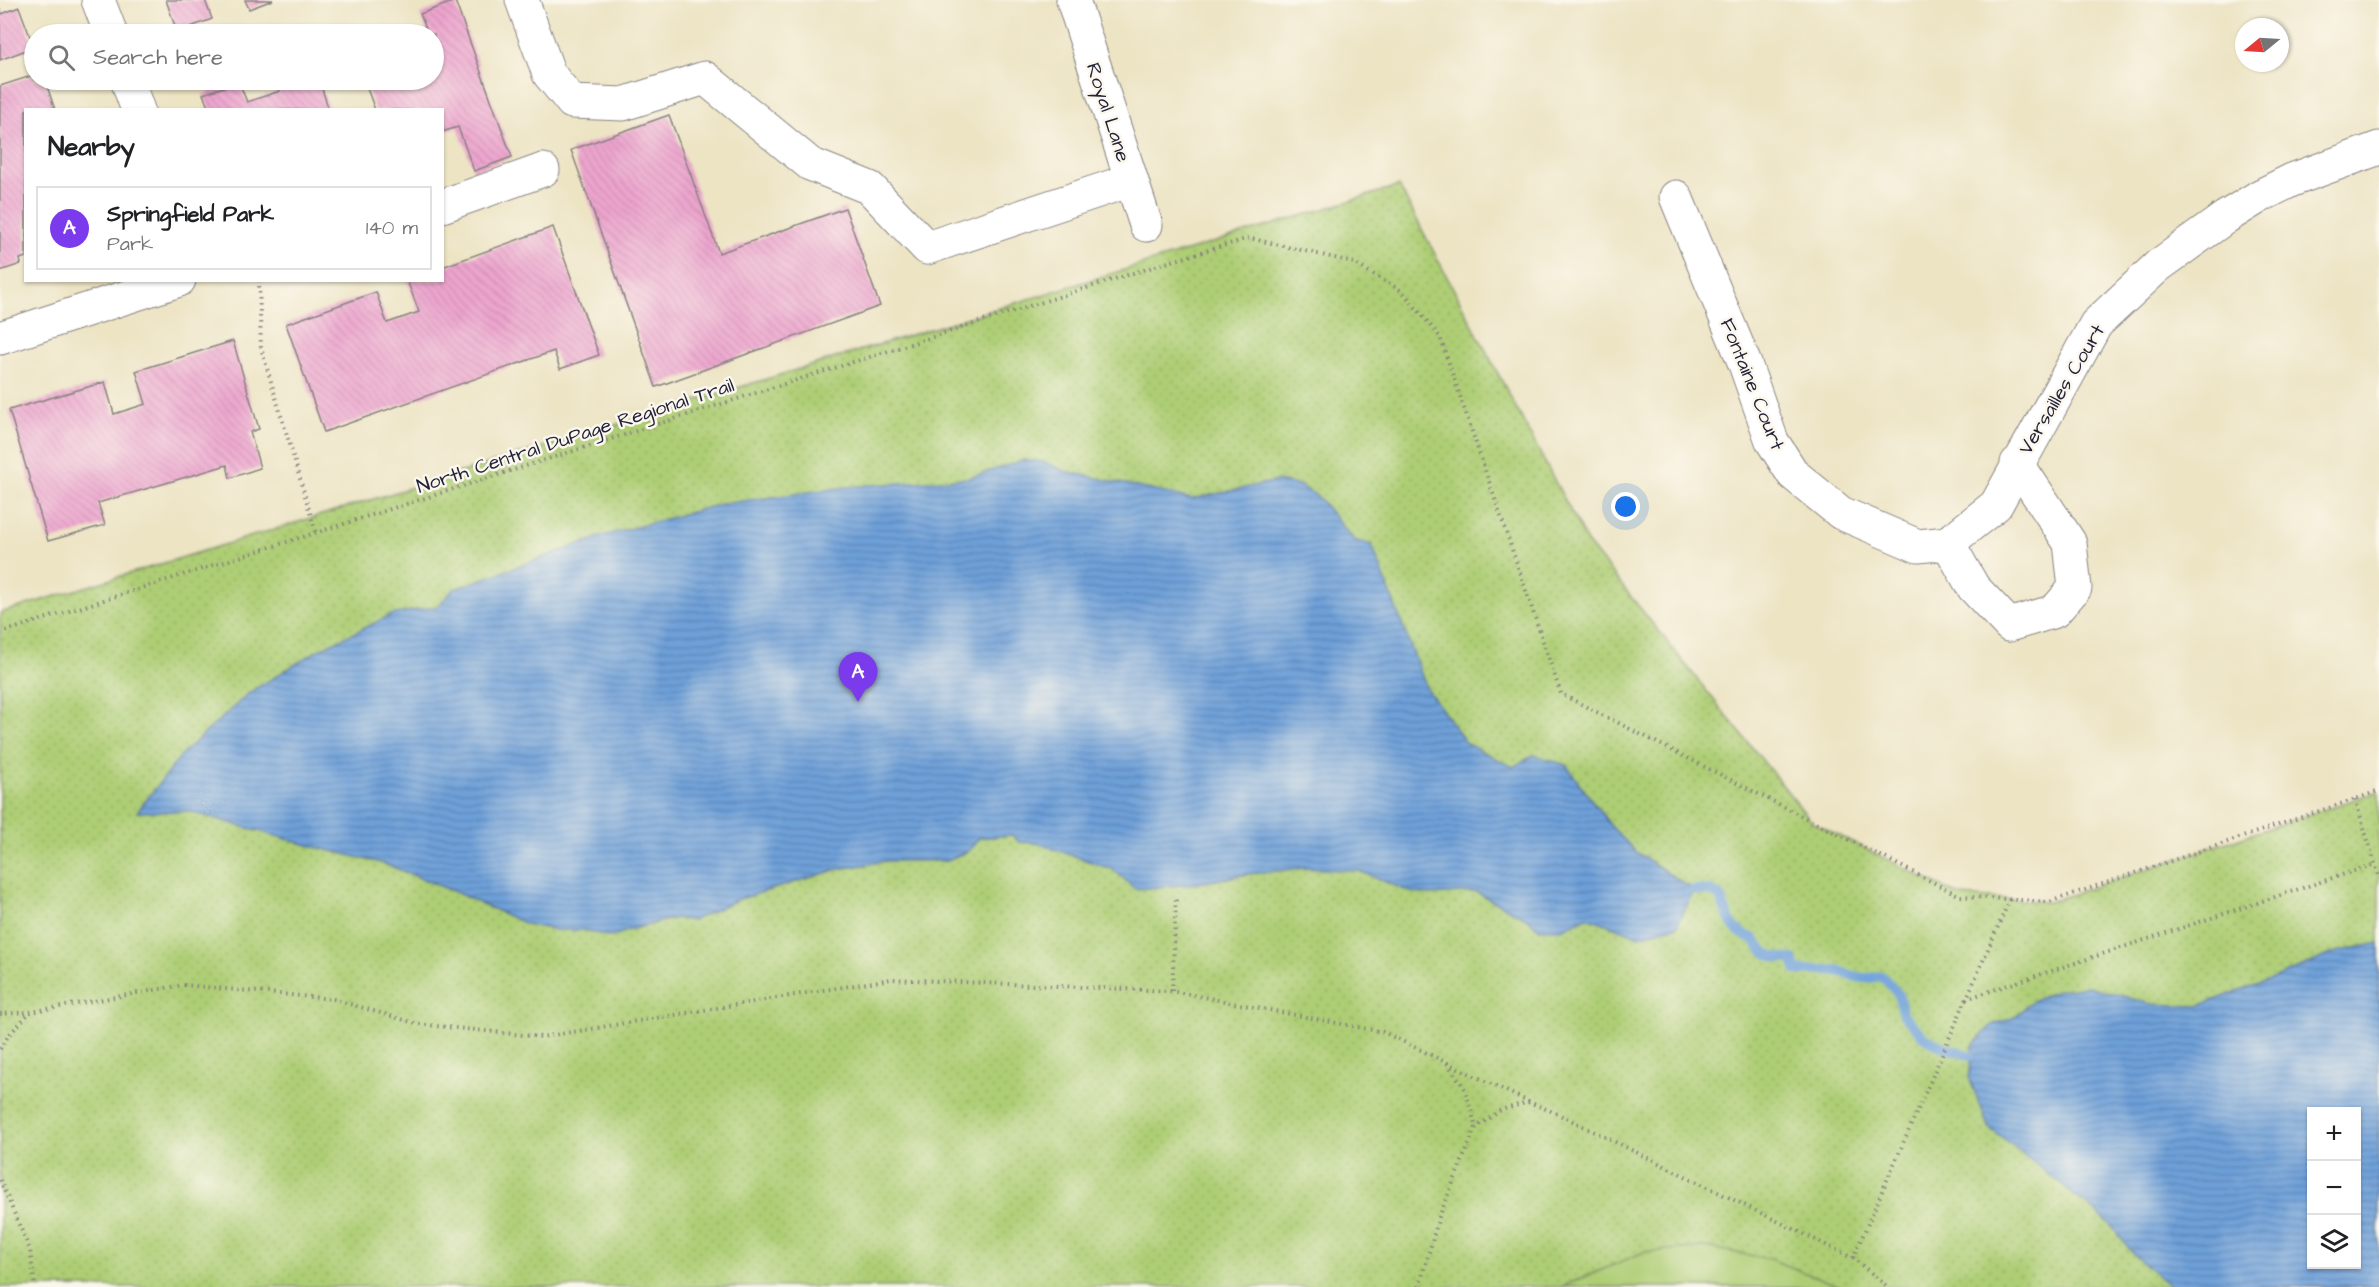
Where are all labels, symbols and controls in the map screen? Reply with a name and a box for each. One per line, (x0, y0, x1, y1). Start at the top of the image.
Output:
north arrow (2235, 18, 2289, 72)
search box (24, 24, 444, 90)
icon: search (45, 41, 78, 74)
text: Search here (93, 42, 223, 73)
street label: Royal Lane (1078, 59, 1137, 166)
text: Nearby (48, 129, 135, 165)
text: Springfield Park (107, 199, 274, 230)
text: A (63, 214, 76, 242)
text: 140 m (366, 214, 418, 242)
text: Park (107, 230, 153, 258)
street label: Fontaine Court (1713, 314, 1791, 454)
street label: Versailles Court (2012, 319, 2112, 460)
street label: North Central DuPage Regional Trail (413, 371, 738, 502)
your location (1611, 492, 1640, 521)
pin: A (838, 652, 878, 702)
map controls (2307, 1107, 2361, 1269)
button: + (2307, 1107, 2361, 1161)
button: − (2307, 1161, 2361, 1215)
button: layers (2307, 1215, 2361, 1269)

